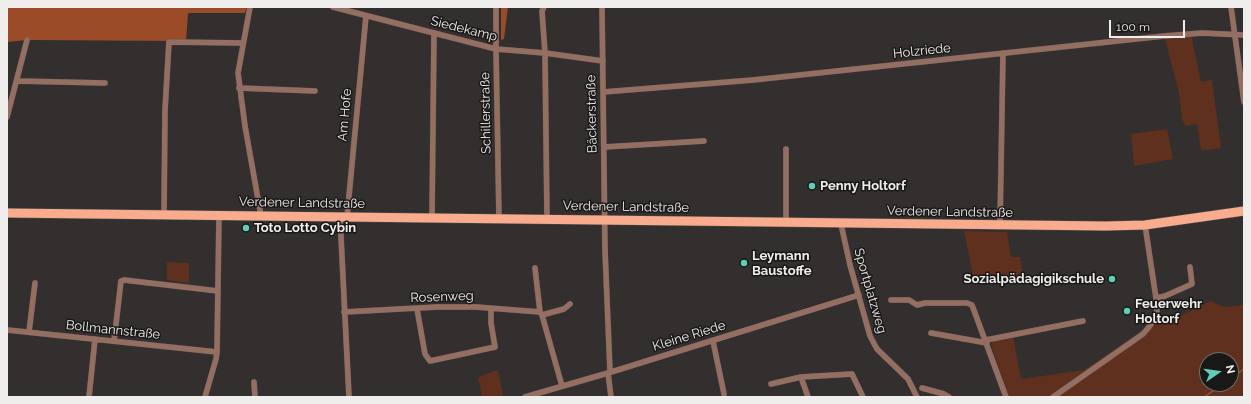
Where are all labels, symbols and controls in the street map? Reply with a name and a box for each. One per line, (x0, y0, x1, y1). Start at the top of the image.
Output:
scale bar (1111, 12, 1187, 38)
street label: Siedekamp (429, 13, 499, 45)
text: 100 m (1116, 20, 1150, 34)
street label: Holzriede (892, 40, 952, 62)
street label: Schillerstraße (477, 72, 495, 154)
street label: Bäckerstraße (584, 75, 600, 153)
street label: Am Hofe (335, 88, 355, 142)
place label: Penny Holtorf (820, 178, 906, 194)
marker: Penny Holtorf (807, 181, 817, 191)
street label: Verdener Landstraße (239, 194, 365, 212)
street label: Verdener Landstraße (563, 198, 689, 216)
street label: Verdener Landstraße (887, 203, 1013, 221)
place label: Toto Lotto Cybin (254, 220, 356, 236)
marker: Toto Lotto Cybin (241, 223, 251, 233)
street label: Sportplatzweg (850, 247, 890, 335)
place label: Leymann Baustoffe (752, 248, 811, 279)
marker: Leymann Baustoffe (739, 258, 749, 268)
place label: Sozialpädagigikschule (964, 271, 1104, 287)
marker: Sozialpädagigikschule (1107, 274, 1117, 284)
street label: Rosenweg (410, 288, 474, 306)
place label: Feuerwehr Holtorf (1135, 296, 1202, 327)
marker: Feuerwehr Holtorf (1122, 306, 1132, 316)
street label: Bollmannstraße (65, 317, 161, 343)
street label: Kleine Riede (651, 318, 727, 354)
north arrow (1199, 352, 1239, 392)
text: N (1223, 364, 1237, 375)

